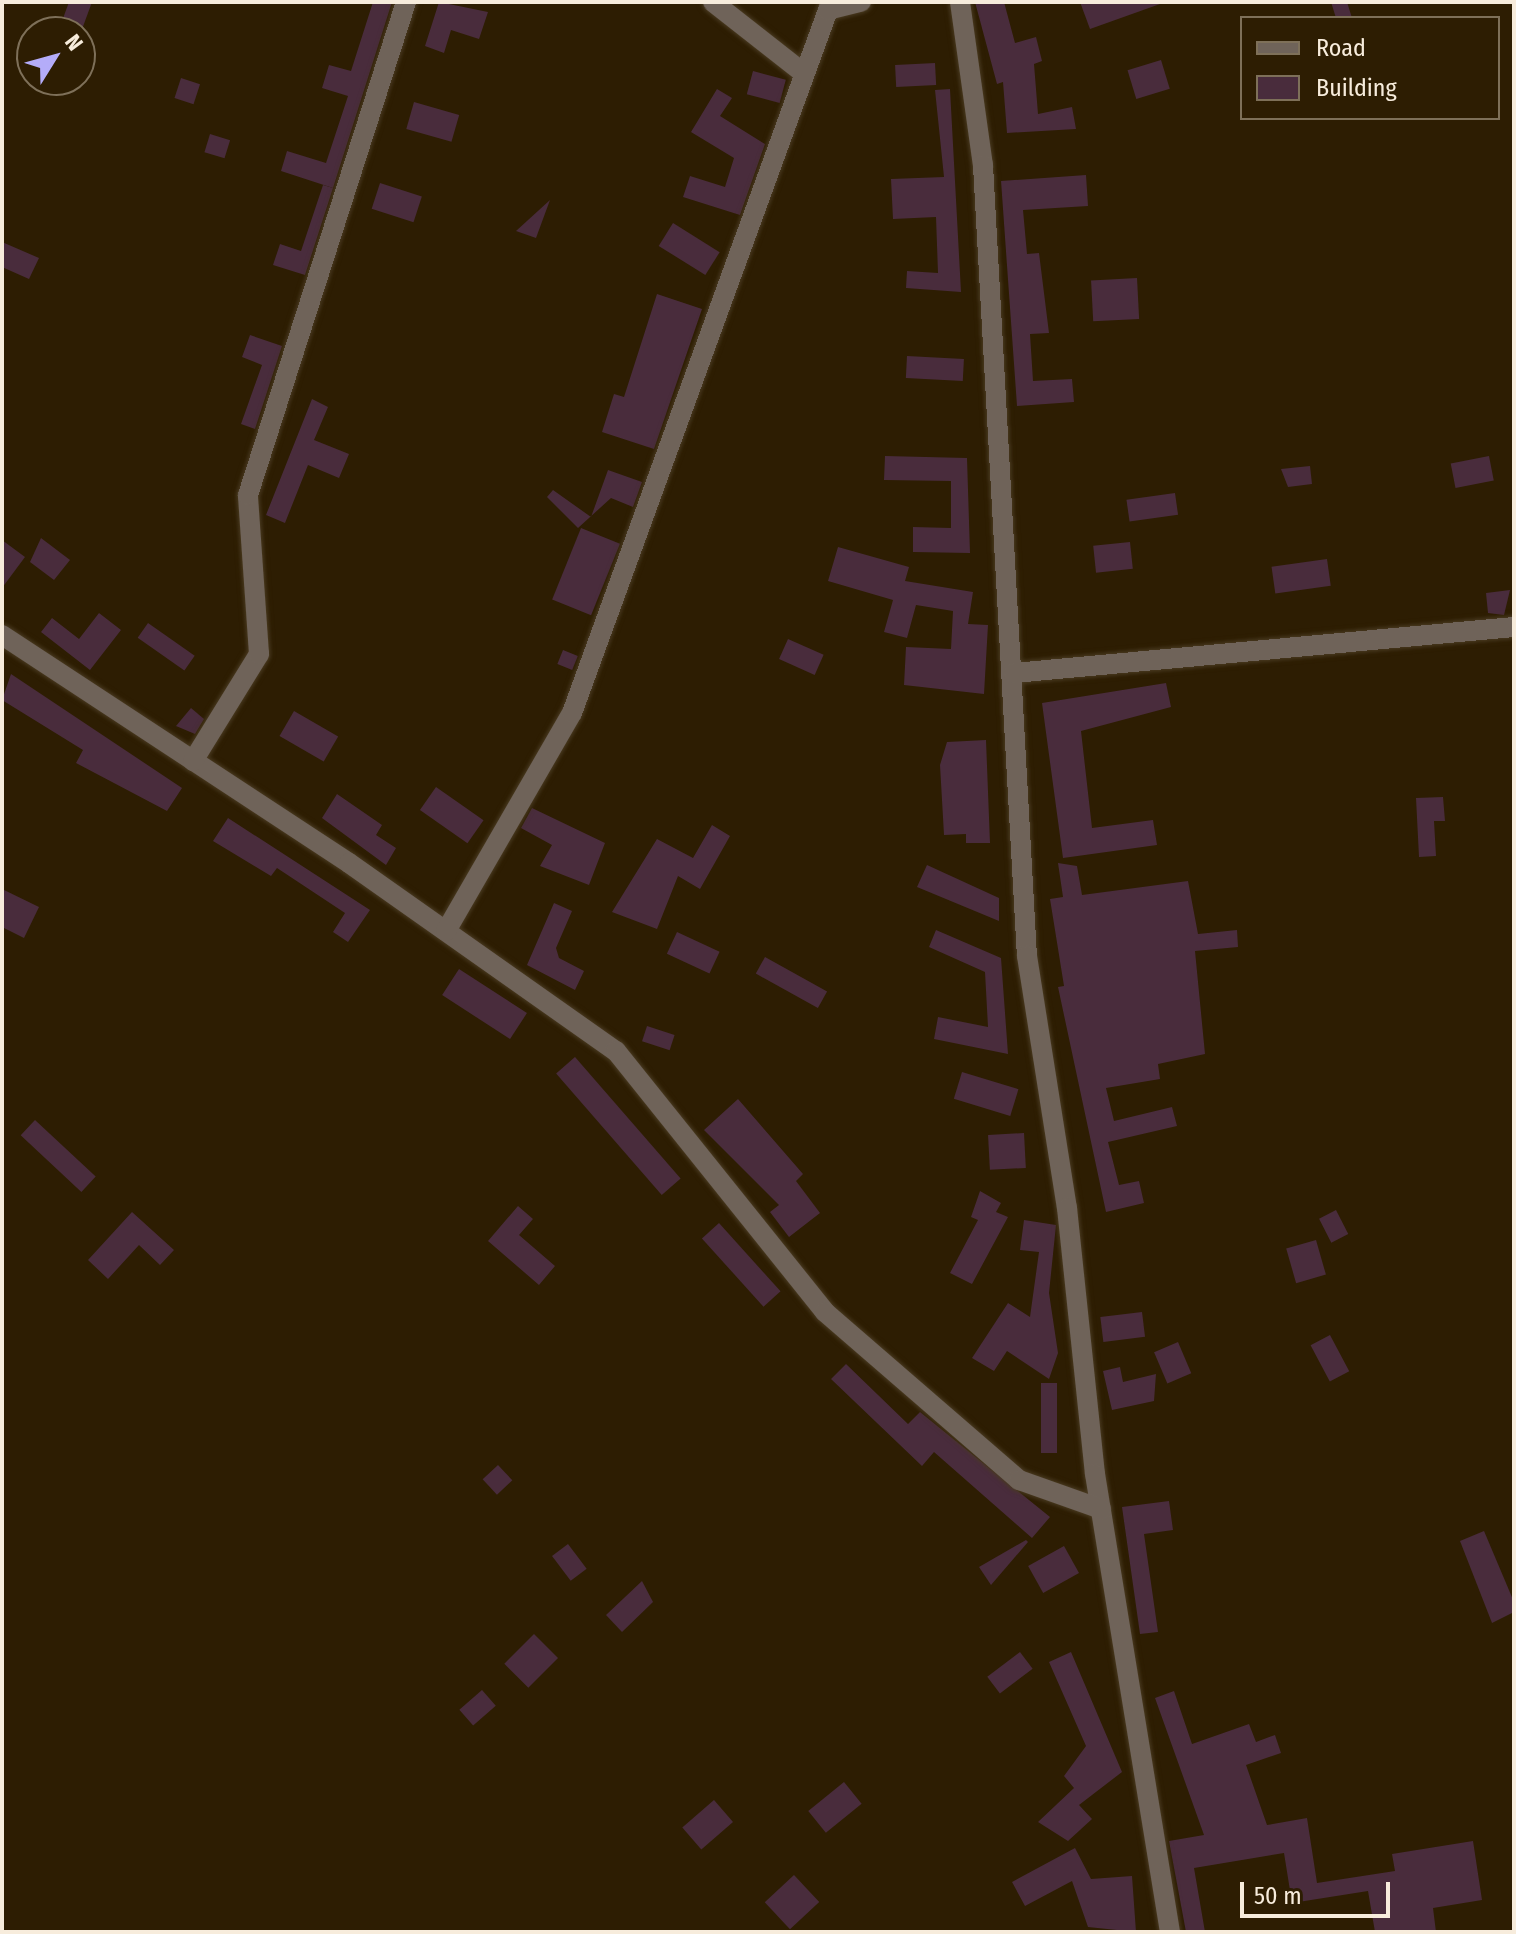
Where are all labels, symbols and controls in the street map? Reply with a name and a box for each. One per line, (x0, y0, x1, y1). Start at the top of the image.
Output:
north arrow (16, 16, 96, 96)
legend (1240, 16, 1500, 120)
text: N (59, 29, 89, 56)
text: Road (1316, 34, 1366, 62)
text: Building (1316, 74, 1397, 102)
scale bar (1244, 1866, 1394, 1916)
text: 50 m (1254, 1882, 1302, 1910)

